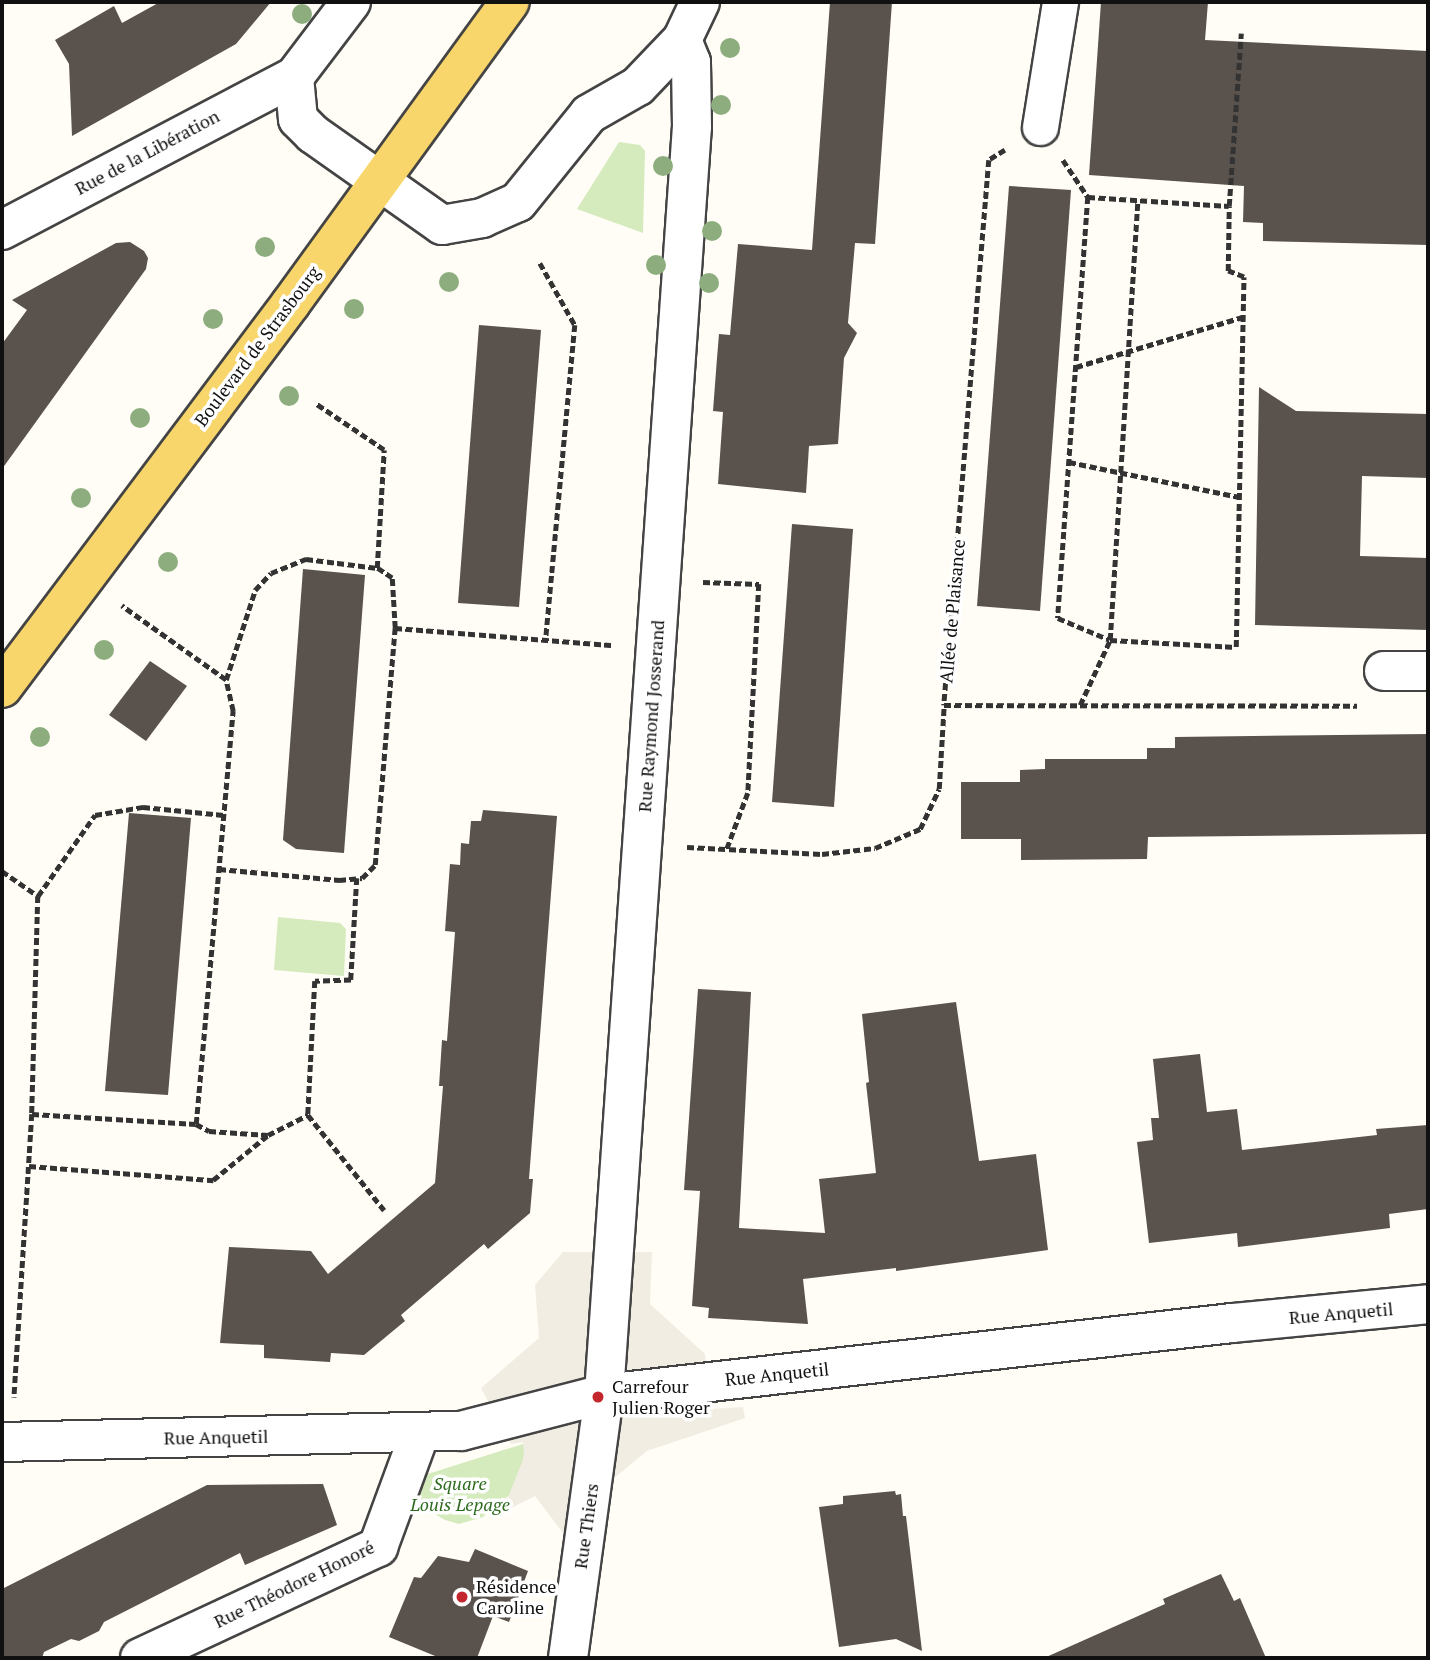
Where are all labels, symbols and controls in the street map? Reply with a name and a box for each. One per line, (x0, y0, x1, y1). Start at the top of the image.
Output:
street label: Rue de la Libération (71, 105, 223, 199)
street label: Boulevard de Strasbourg (190, 262, 324, 430)
street label: Allée de Plaisance (935, 538, 969, 684)
street label: Rue Raymond Josserand (634, 619, 668, 813)
street label: Rue Anquetil (1288, 1298, 1394, 1328)
street label: Rue Anquetil (724, 1358, 830, 1390)
place label: Carrefour Julien Roger (612, 1376, 710, 1418)
marker: Carrefour Julien Roger (590, 1389, 606, 1405)
street label: Rue Anquetil (163, 1425, 269, 1449)
park label: Square Louis Lepage (410, 1473, 510, 1516)
street label: Rue Thiers (569, 1482, 603, 1570)
street label: Rue Théodore Honoré (210, 1536, 378, 1632)
place label: Résidence Caroline (476, 1576, 556, 1618)
marker: Résidence Caroline (454, 1589, 470, 1605)

